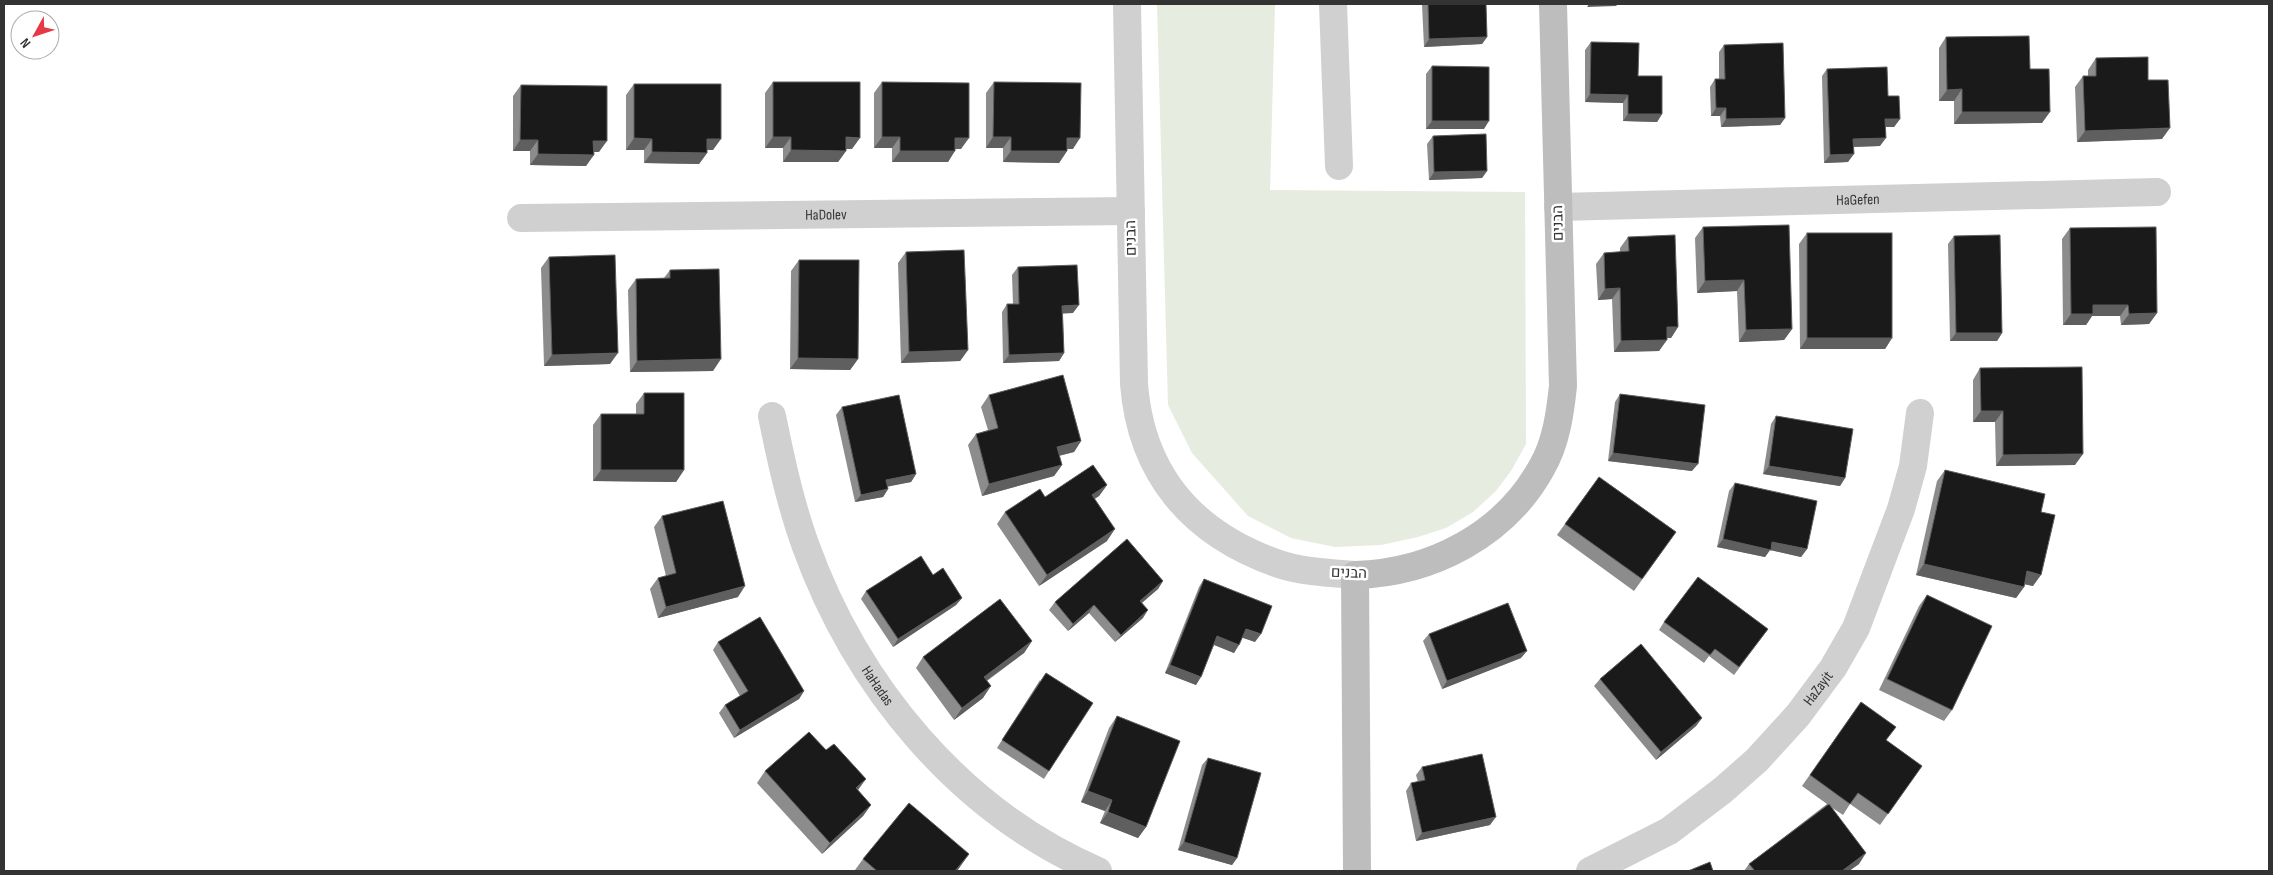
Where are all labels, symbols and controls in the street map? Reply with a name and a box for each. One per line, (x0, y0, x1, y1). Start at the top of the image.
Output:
north arrow (10, 10, 60, 60)
text: N (17, 35, 34, 51)
street label: HaGefen (1836, 189, 1880, 210)
street label: HaDolev (805, 205, 847, 224)
street label: הבנים (1548, 205, 1568, 241)
street label: הבנים (1121, 220, 1141, 256)
street label: הבנים (1331, 563, 1367, 583)
street label: HaHadas (857, 662, 898, 709)
street label: HaZayit (1799, 667, 1837, 709)

